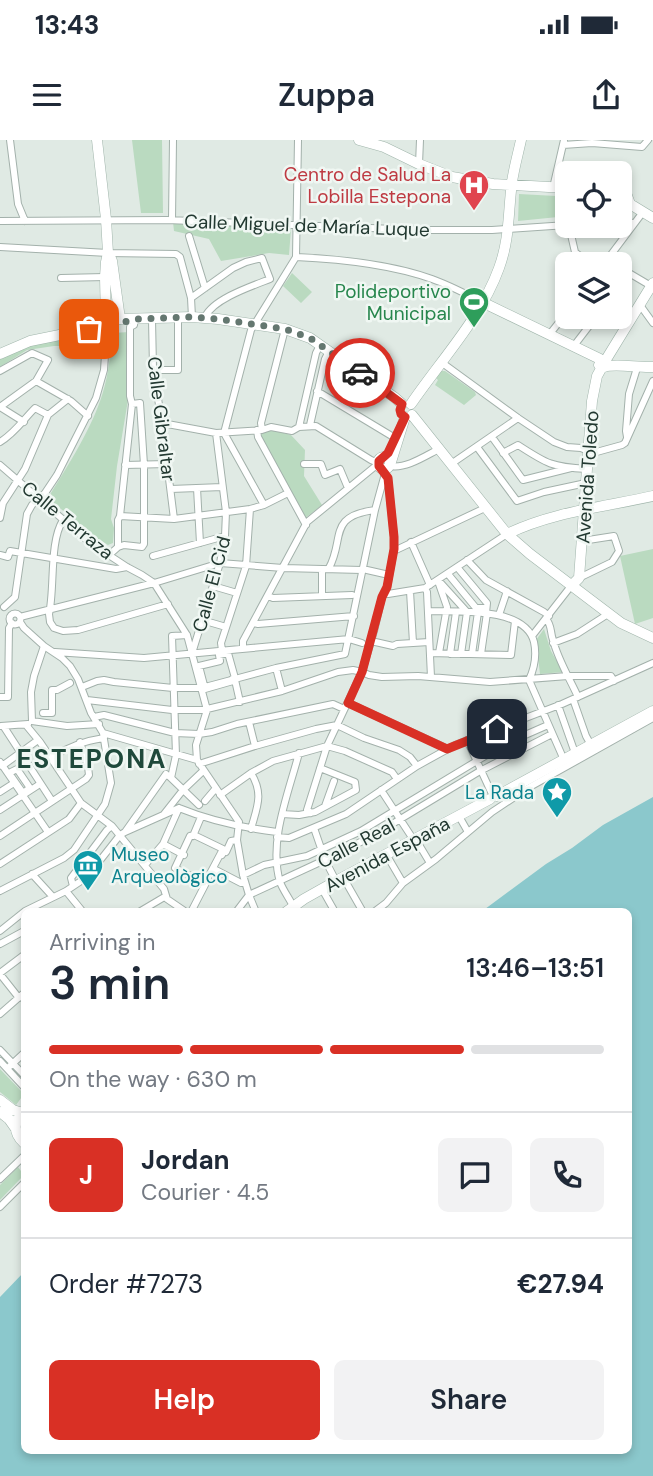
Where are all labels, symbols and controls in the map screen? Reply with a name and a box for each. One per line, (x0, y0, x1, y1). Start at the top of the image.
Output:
text: 13:43 (35, 8, 99, 42)
text: Zuppa (278, 74, 375, 116)
icon: menu (28, 76, 66, 114)
icon: share (587, 76, 625, 114)
map controls (555, 161, 632, 329)
button: locate (555, 161, 632, 238)
place label: Centro de Salud La Lobilla Estepona (284, 162, 451, 209)
hospital icon: Centro de Salud La Lobilla Estepona (457, 168, 491, 212)
street label: Calle Miguel de María Luque (184, 209, 430, 242)
button: layers (555, 252, 632, 329)
place label: Polideportivo Municipal (335, 279, 451, 326)
sports icon: Polideportivo Municipal (457, 285, 491, 329)
pin (59, 299, 119, 359)
icon: bag (70, 310, 108, 348)
courier (325, 338, 395, 408)
icon: car (341, 354, 379, 392)
street label: Calle Gibraltar (141, 355, 182, 483)
street label: Avenida Toledo (570, 410, 605, 544)
street label: Calle Terraza (17, 476, 119, 565)
street label: Calle El Cid (187, 533, 236, 635)
pin (467, 699, 527, 759)
icon: home (478, 710, 516, 748)
district label: ESTEPONA (16, 742, 168, 776)
place icon: La Rada (540, 775, 574, 819)
place label: La Rada (465, 780, 534, 805)
street label: Avenida España (320, 811, 454, 898)
street label: Calle Real (313, 813, 399, 874)
place label: Museo Arqueològico (111, 842, 228, 889)
museum icon: Museo Arqueològico (71, 848, 105, 892)
text: Arriving in (49, 927, 155, 957)
text: 13:46–13:51 (466, 951, 604, 985)
text: 3 min (49, 953, 170, 1013)
text: On the way · 630 m (49, 1064, 257, 1094)
button: chat (438, 1138, 512, 1212)
button: phone (530, 1138, 604, 1212)
text: Jordan (141, 1143, 230, 1177)
text: J (79, 1158, 93, 1192)
text: Courier · 4.5 (141, 1177, 269, 1207)
text: Order #7273 (49, 1267, 203, 1301)
text: €27.94 (517, 1267, 604, 1301)
button: Help (49, 1360, 320, 1440)
button: Share (334, 1360, 604, 1440)

